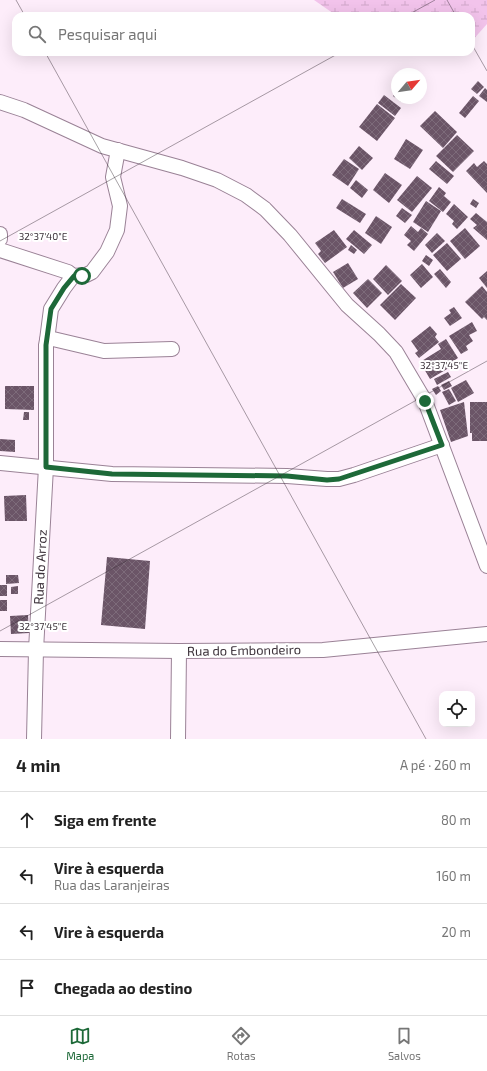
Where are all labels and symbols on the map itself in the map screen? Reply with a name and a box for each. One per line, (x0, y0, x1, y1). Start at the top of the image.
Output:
north arrow (391, 68, 427, 104)
text: 32°37'40"E (19, 230, 68, 242)
route start (73, 267, 91, 285)
text: 32°37'45"E (420, 359, 468, 371)
route end (416, 392, 434, 410)
street label: Rua do Arroz (30, 529, 50, 605)
text: 32°37'45"E (19, 620, 67, 632)
street label: Rua do Embondeiro (187, 641, 301, 659)

